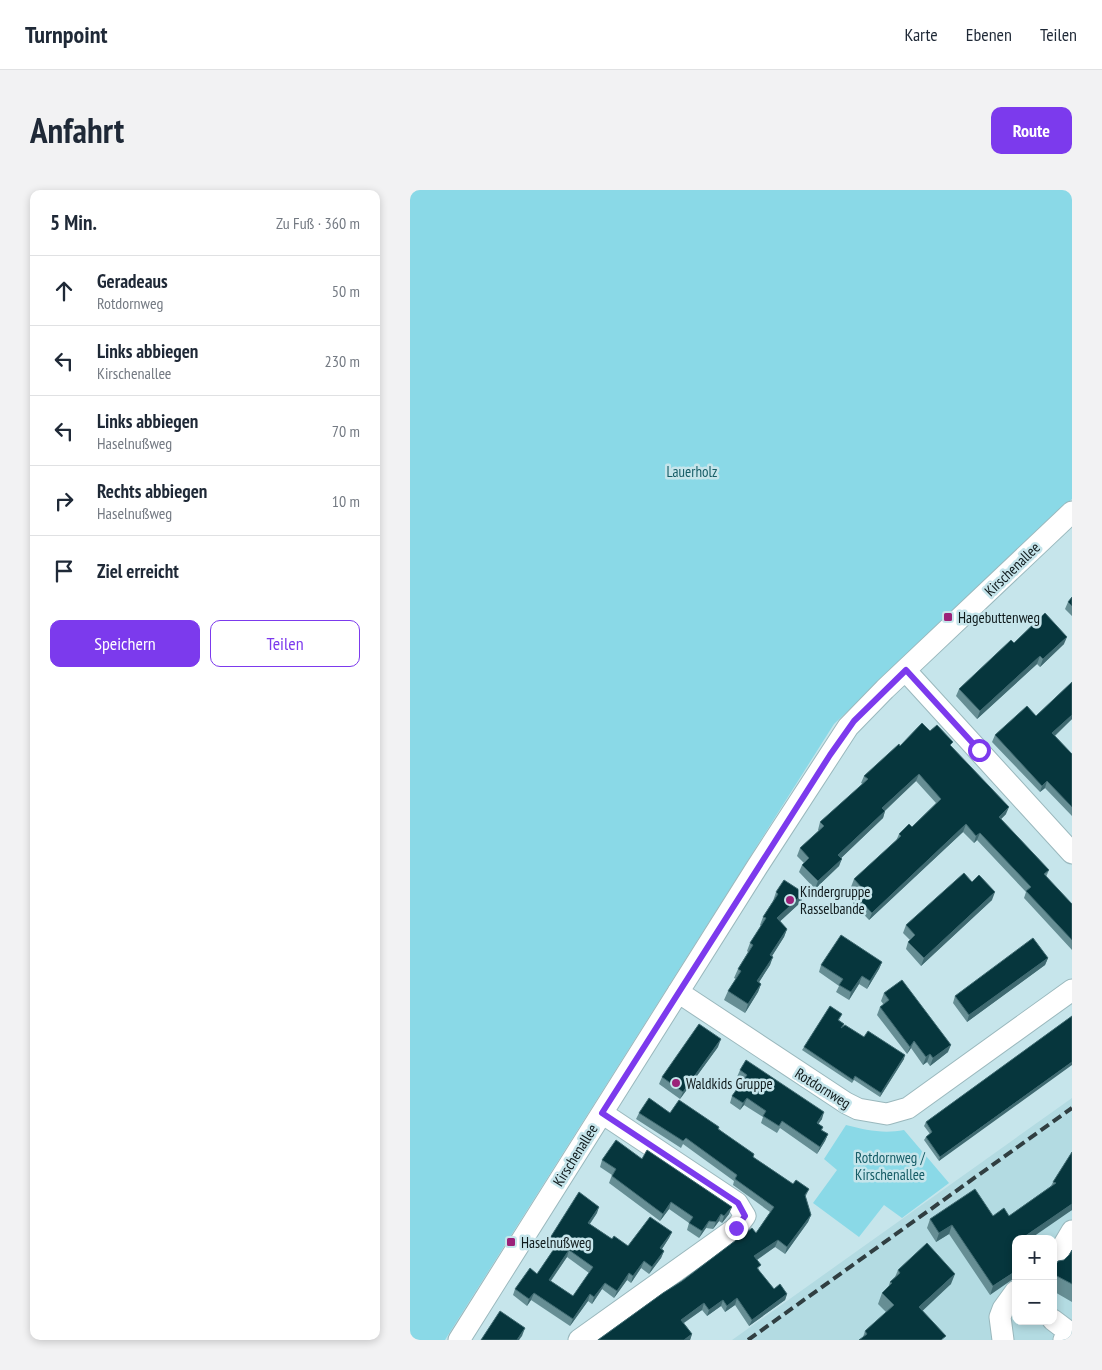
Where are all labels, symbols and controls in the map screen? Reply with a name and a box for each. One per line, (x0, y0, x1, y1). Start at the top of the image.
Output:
text: Turnpoint (25, 19, 107, 50)
text: Karte (904, 23, 938, 46)
text: Ebenen (966, 23, 1012, 46)
text: Teilen (1040, 23, 1077, 46)
text: Anfahrt (30, 107, 124, 153)
button: Route (991, 107, 1072, 154)
text: 5 Min. (50, 209, 97, 236)
text: Zu Fuß · 360 m (276, 213, 360, 233)
text: Geradeaus (97, 269, 168, 293)
icon: ahead (50, 277, 78, 305)
text: 50 m (332, 281, 360, 301)
text: Rotdornweg (97, 293, 163, 313)
text: Links abbiegen (97, 339, 198, 363)
icon: left (50, 347, 78, 375)
text: 230 m (325, 351, 360, 371)
text: Kirschenallee (97, 363, 171, 383)
text: Links abbiegen (97, 409, 198, 433)
icon: left (50, 417, 78, 445)
text: 70 m (332, 421, 360, 441)
text: Haselnußweg (97, 433, 172, 453)
park label: Lauerholz (667, 462, 717, 481)
text: Rechts abbiegen (97, 479, 207, 503)
icon: right (50, 487, 78, 515)
text: 10 m (332, 491, 360, 511)
text: Haselnußweg (97, 503, 172, 523)
street label: Kirschenallee (980, 538, 1044, 600)
icon: arrive (50, 557, 78, 585)
text: Ziel erreicht (97, 559, 179, 583)
place label: Hagebuttenweg (958, 608, 1040, 627)
marker: Hagebuttenweg (942, 611, 954, 623)
button: Speichern (50, 620, 200, 667)
button: Teilen (210, 620, 360, 667)
route start (968, 739, 991, 762)
place label: Kindergruppe Rasselbande (800, 882, 870, 918)
marker: Kindergruppe Rasselbande (784, 894, 796, 906)
street label: Rotdornweg (792, 1063, 854, 1113)
place label: Waldkids Gruppe (686, 1074, 773, 1093)
marker: Waldkids Gruppe (670, 1077, 682, 1089)
street label: Kirschenallee (548, 1120, 602, 1190)
park label: Rotdornweg / Kirschenallee (855, 1148, 925, 1184)
route end (725, 1217, 748, 1240)
place label: Haselnußweg (521, 1233, 592, 1252)
map controls (1012, 1235, 1057, 1325)
button: + (1012, 1235, 1057, 1280)
marker: Haselnußweg (505, 1236, 517, 1248)
button: − (1012, 1280, 1057, 1325)

